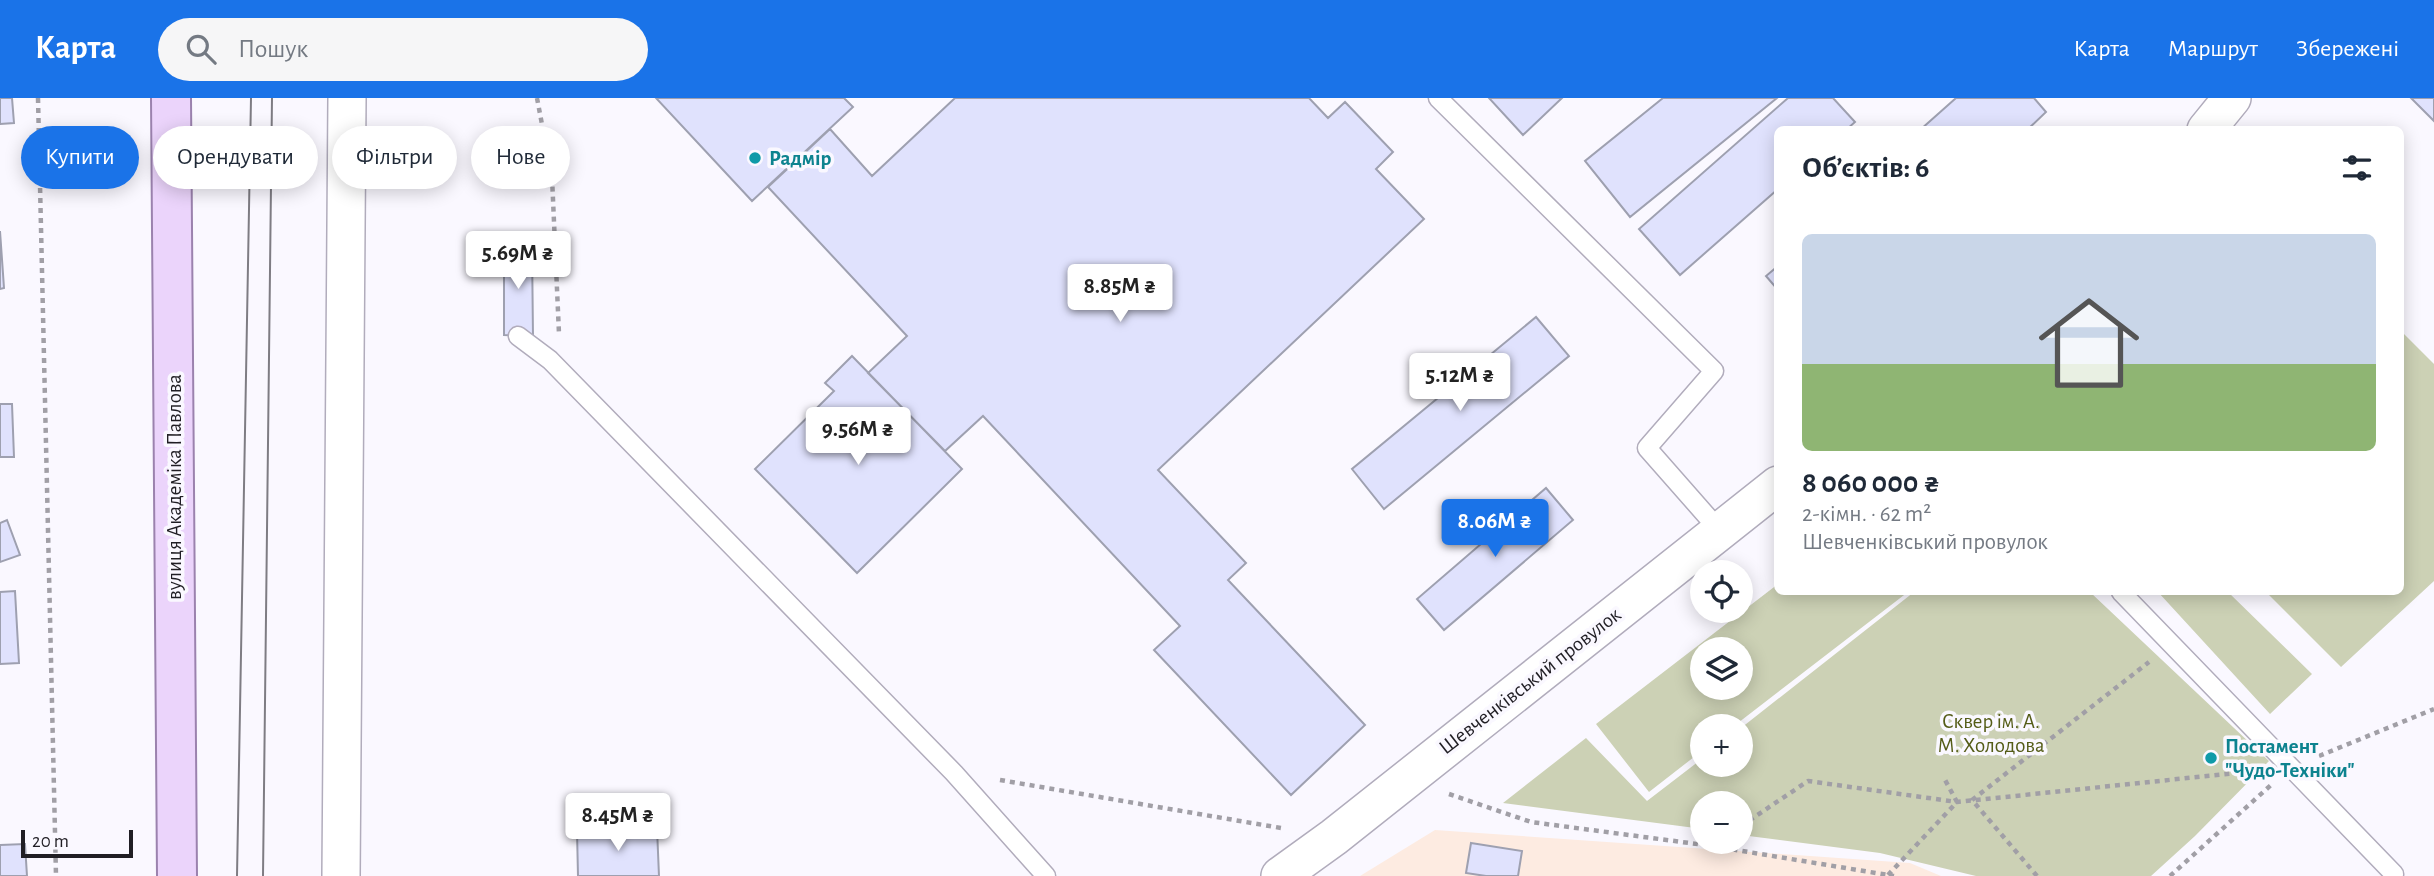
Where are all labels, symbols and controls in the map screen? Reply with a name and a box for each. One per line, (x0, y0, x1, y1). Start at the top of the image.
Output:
search box (158, 18, 648, 81)
icon: search (182, 30, 220, 68)
text: Карта (35, 32, 116, 65)
text: Пошук (238, 36, 308, 62)
text: Карта (2074, 37, 2130, 61)
text: Маршрут (2168, 37, 2258, 61)
text: Збережені (2296, 37, 2399, 61)
chip: Купити (21, 126, 139, 189)
chip: Орендувати (153, 126, 318, 189)
chip: Фільтри (332, 126, 457, 189)
chip: Нове (471, 126, 570, 189)
place label: Радмір (769, 148, 831, 169)
icon: filters (2338, 149, 2376, 187)
marker: Радмір (747, 150, 763, 166)
text: Об’єктів: 6 (1802, 153, 1929, 183)
pin: 5.69M ₴ (453, 232, 583, 291)
text: 5.69M ₴ (482, 242, 554, 265)
pin: 8.85M ₴ (1055, 264, 1185, 324)
text: 8.85M ₴ (1084, 275, 1156, 298)
icon: home (2026, 280, 2152, 406)
pin: 5.12M ₴ (1395, 354, 1525, 413)
text: 5.12M ₴ (1425, 364, 1495, 387)
street label: вулиця Академіка Павлова (164, 374, 185, 600)
pin: 9.56M ₴ (793, 408, 923, 467)
text: 9.56M ₴ (822, 418, 894, 441)
text: 8 060 000 ₴ (1802, 468, 1940, 498)
pin: 8.06M ₴ (1430, 500, 1560, 559)
text: 2-кімн. · 62 m² (1802, 503, 1931, 526)
text: 8.06M ₴ (1458, 510, 1532, 533)
text: Шевченківський провулок (1802, 531, 2048, 554)
map controls (1690, 560, 1753, 854)
button: locate (1690, 560, 1753, 623)
street label: Шевченківський провулок (1435, 603, 1625, 758)
button: layers (1690, 637, 1753, 700)
park label: Сквер ім. А. М. Холодова (1937, 711, 2045, 756)
button: + (1690, 714, 1753, 777)
place label: Постамент "Чудо-Техніки" (2225, 736, 2355, 781)
marker: Постамент "Чудо-Техніки" (2203, 750, 2219, 766)
button: − (1690, 791, 1753, 854)
pin: 8.45M ₴ (553, 794, 683, 853)
text: 8.45M ₴ (581, 804, 655, 827)
scale bar (21, 827, 133, 859)
text: 20 m (32, 832, 69, 851)

